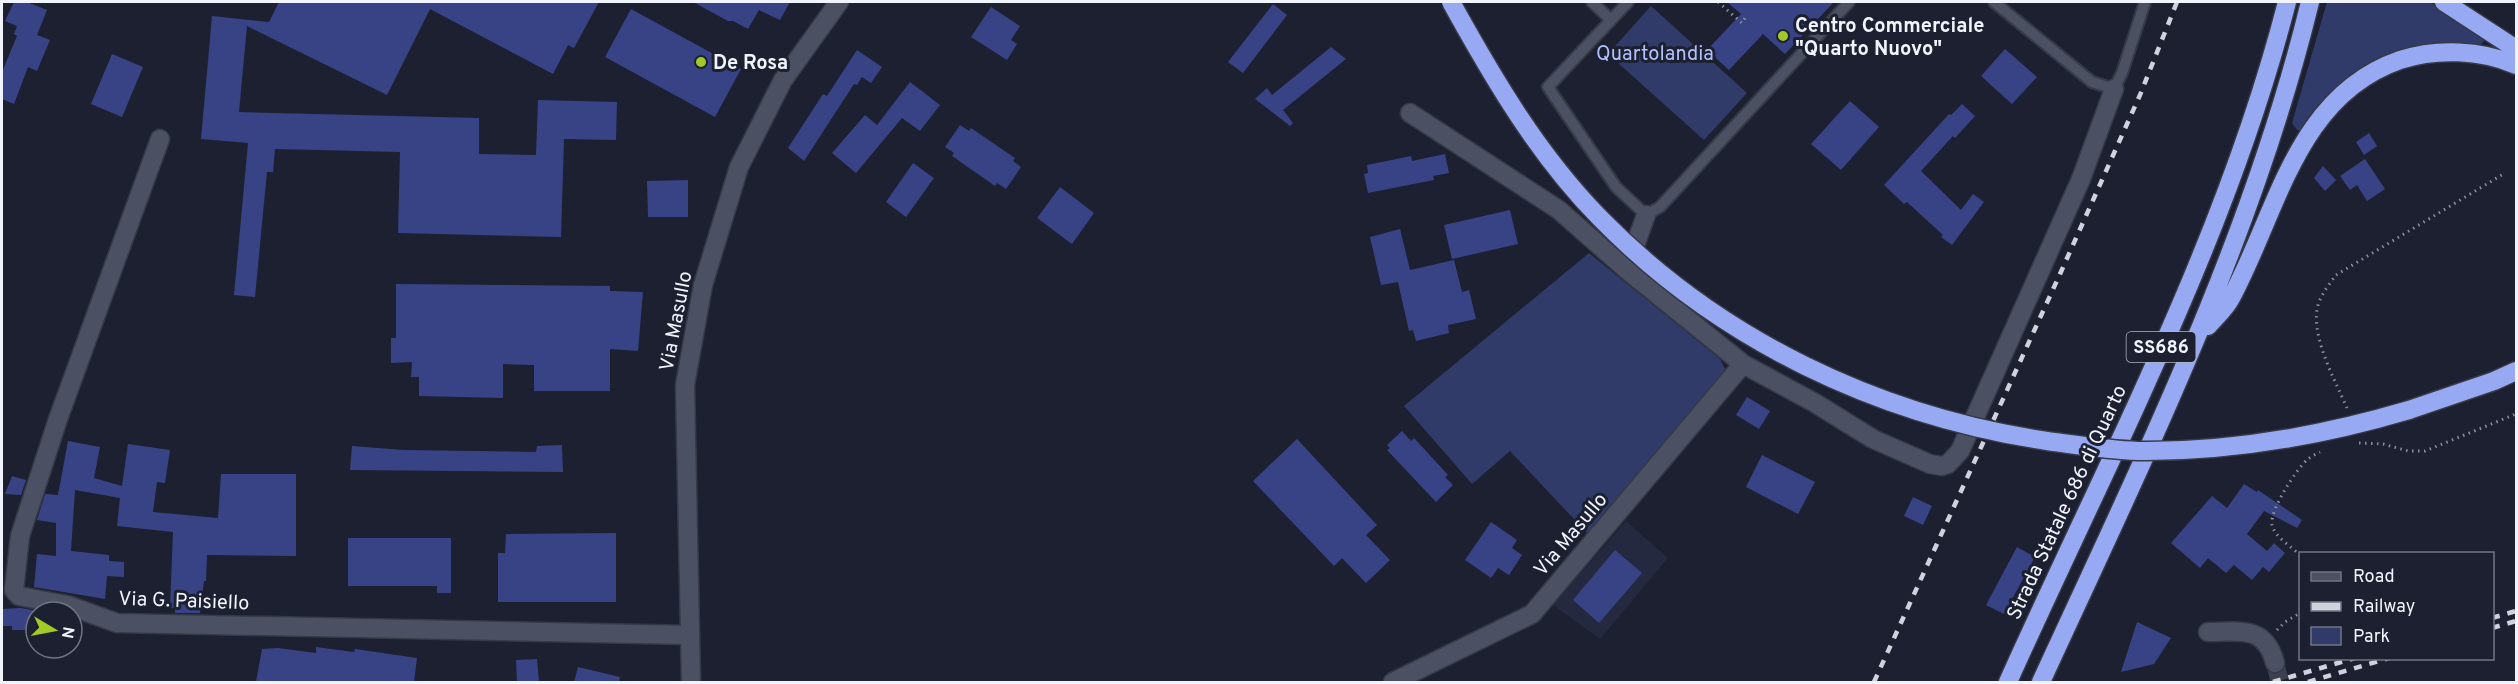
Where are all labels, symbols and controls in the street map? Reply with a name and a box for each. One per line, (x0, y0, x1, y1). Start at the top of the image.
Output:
place label: Centro Commerciale "Quarto Nuovo" (1795, 14, 1984, 63)
marker: Centro Commerciale "Quarto Nuovo" (1776, 29, 1790, 43)
park label: Quartolandia (1596, 42, 1714, 68)
place label: De Rosa (713, 51, 788, 77)
marker: De Rosa (694, 55, 708, 69)
street label: Via Masullo (655, 269, 699, 374)
road number: SS686 (2126, 332, 2196, 362)
street label: Strada Statale 686 di Quarto (2002, 381, 2134, 625)
street label: Via Masullo (1529, 488, 1614, 582)
legend (2299, 552, 2494, 660)
text: Road (2353, 566, 2395, 589)
street label: Via G. Paisiello (118, 587, 250, 617)
text: Railway (2353, 596, 2415, 619)
north arrow (24, 600, 84, 660)
text: N (56, 625, 78, 640)
text: Park (2353, 626, 2390, 649)

